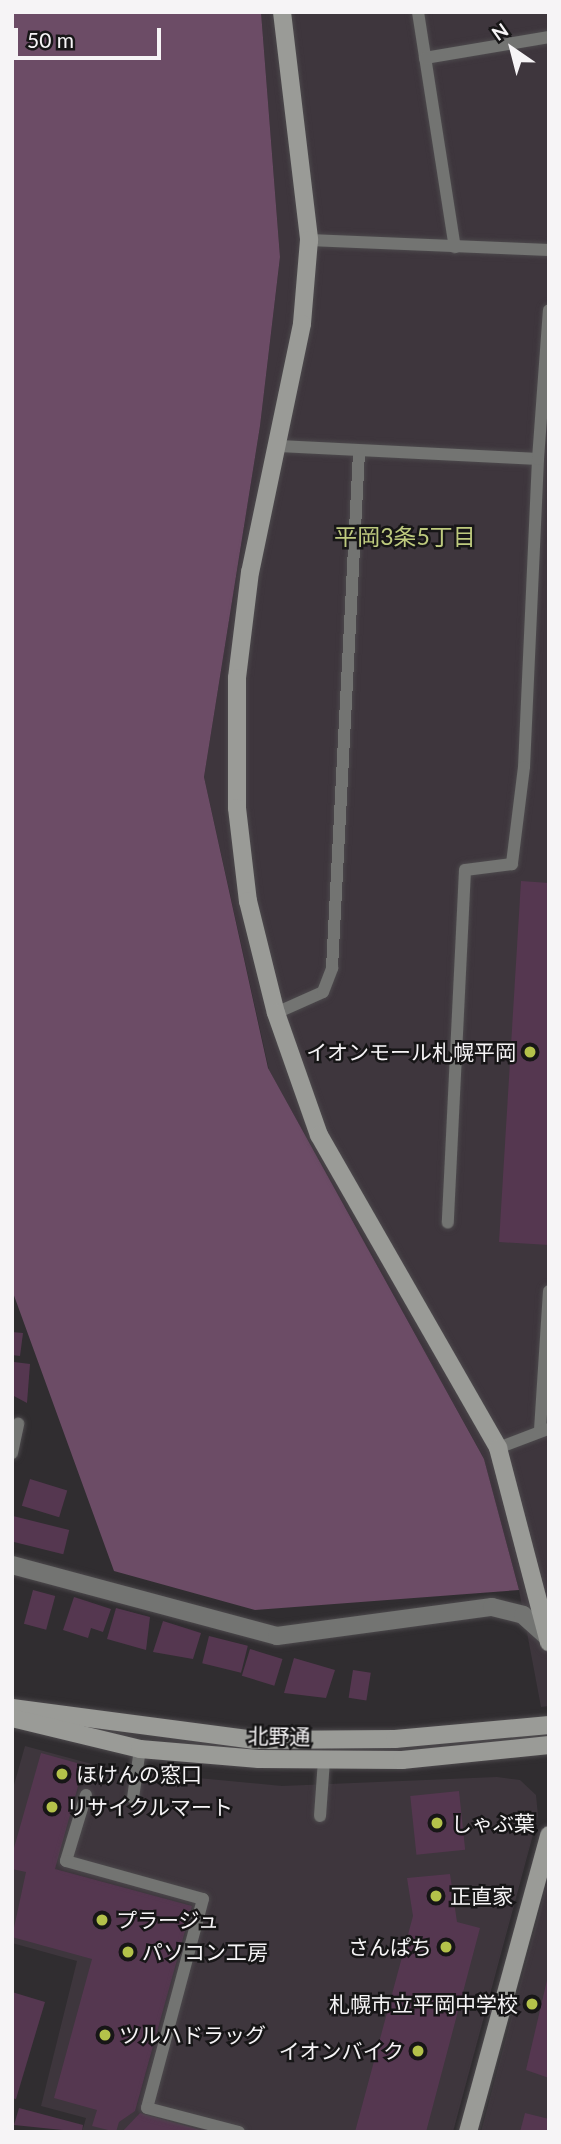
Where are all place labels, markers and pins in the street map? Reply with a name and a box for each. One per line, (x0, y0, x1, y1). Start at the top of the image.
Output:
place label: イオンモール札幌平岡 (306, 1039, 516, 1065)
marker: イオンモール札幌平岡 (522, 1044, 538, 1060)
place label: ほけんの窓口 (76, 1761, 202, 1787)
marker: ほけんの窓口 (54, 1766, 70, 1782)
place label: リサイクルマート (66, 1794, 234, 1820)
marker: リサイクルマート (44, 1799, 60, 1815)
place label: しゃぶ葉 (451, 1810, 535, 1836)
marker: しゃぶ葉 (429, 1815, 445, 1831)
place label: 正直家 (450, 1883, 513, 1909)
marker: 正直家 (428, 1888, 444, 1904)
place label: プラージュ (116, 1907, 221, 1933)
marker: プラージュ (94, 1912, 110, 1928)
place label: さんぱち (348, 1934, 432, 1960)
place label: パソコン工房 (142, 1939, 268, 1965)
marker: さんぱち (438, 1939, 454, 1955)
marker: パソコン工房 (120, 1944, 136, 1960)
place label: 札幌市立平岡中学校 (329, 1991, 518, 2017)
marker: 札幌市立平岡中学校 (524, 1996, 540, 2012)
place label: ツルハドラッグ (119, 2022, 266, 2048)
marker: ツルハドラッグ (97, 2027, 113, 2043)
place label: イオンバイク (278, 2038, 404, 2064)
marker: イオンバイク (410, 2043, 426, 2059)

